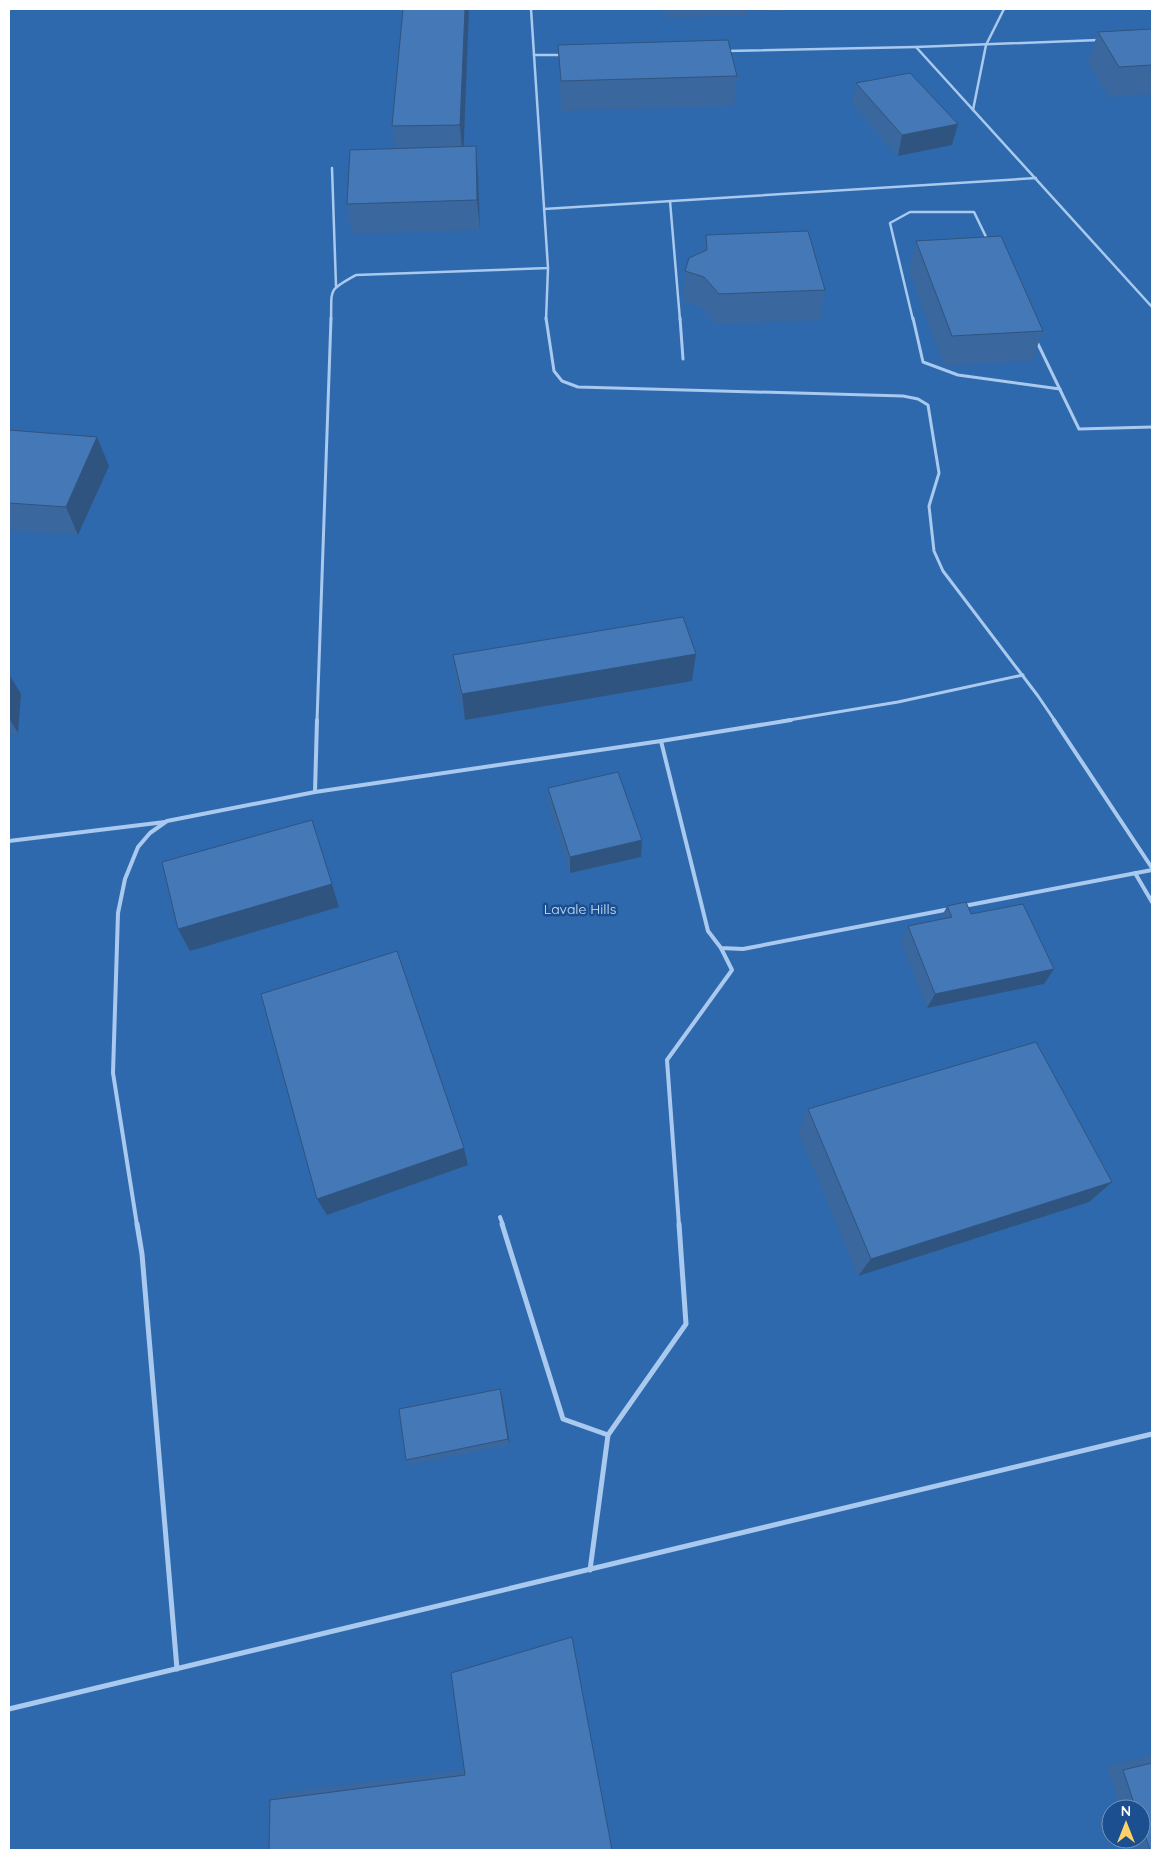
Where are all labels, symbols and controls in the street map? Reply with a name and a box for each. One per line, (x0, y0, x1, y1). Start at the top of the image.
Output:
park label: Lavale Hills (544, 900, 616, 918)
north arrow (1101, 1799, 1151, 1849)
text: N (1121, 1802, 1131, 1820)

